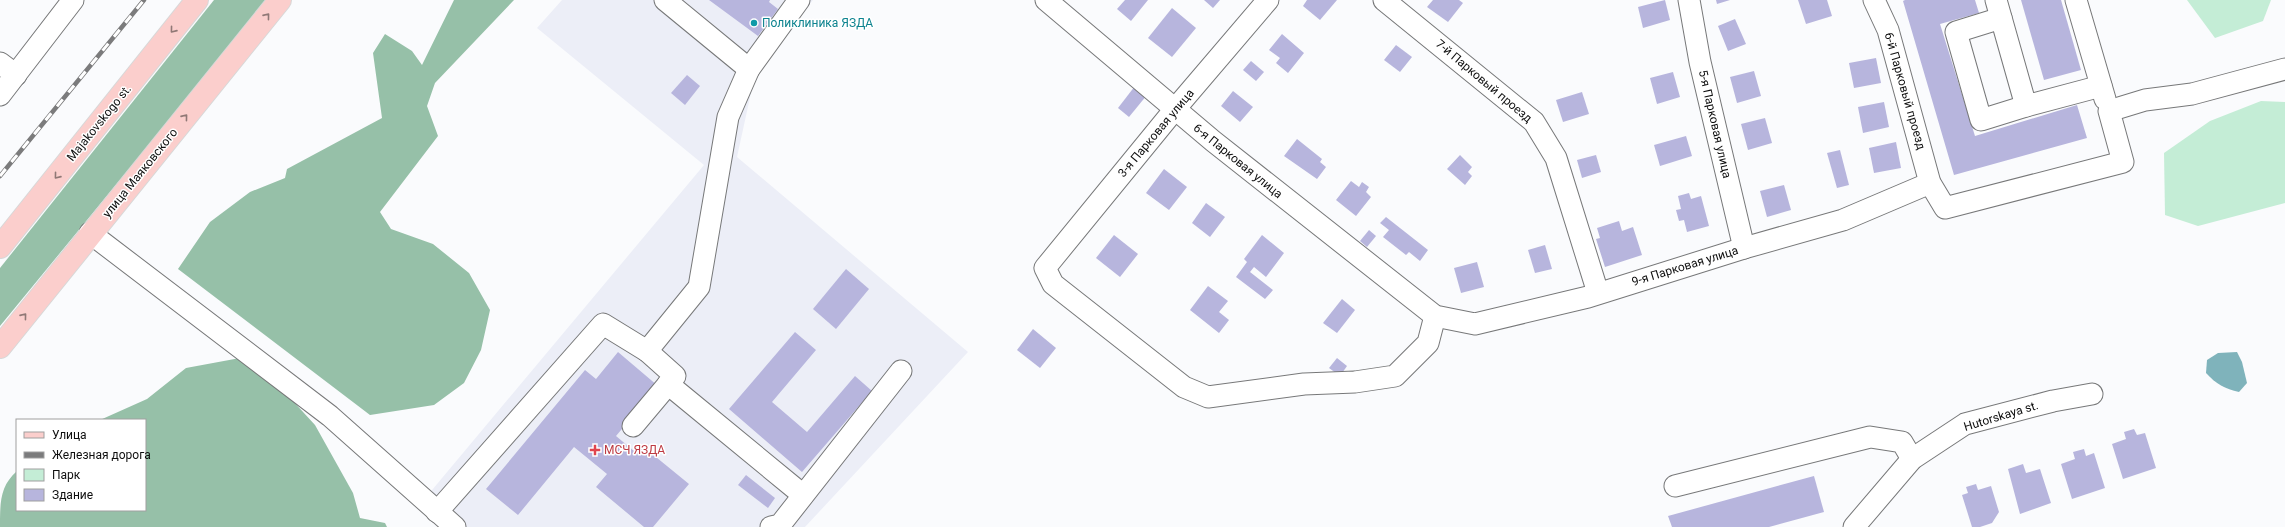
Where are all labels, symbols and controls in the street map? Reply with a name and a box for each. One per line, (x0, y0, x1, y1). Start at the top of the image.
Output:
one-way arrow (262, 13, 269, 21)
place label: Поликлиника ЯЗДА (762, 16, 873, 30)
marker: Поликлиника ЯЗДА (749, 18, 759, 28)
one-way arrow (171, 26, 178, 33)
street label: 6-й Парковый проезд (1882, 31, 1928, 151)
street label: 7-й Парковый проезд (1433, 37, 1535, 125)
street label: 5-я Парковая улица (1696, 69, 1734, 179)
street label: Majakovskogo st. (64, 82, 134, 164)
street label: 3-я Парковая улица (1115, 86, 1197, 180)
one-way arrow (181, 114, 188, 121)
street label: 6-я Парковая улица (1191, 121, 1285, 201)
street label: улица Маяковского (100, 125, 180, 220)
one-way arrow (54, 171, 61, 178)
street label: 9-я Парковая улица (1630, 243, 1740, 289)
one-way arrow (20, 314, 27, 321)
street label: Hutorskaya st. (1962, 398, 2040, 434)
legend (16, 419, 146, 511)
text: Улица (52, 428, 87, 442)
place label: МСЧ ЯЗДА (604, 443, 665, 457)
marker: МСЧ ЯЗДА (589, 444, 601, 456)
text: Железная дорога (52, 448, 151, 462)
text: Парк (52, 468, 81, 482)
text: Здание (52, 488, 93, 502)

